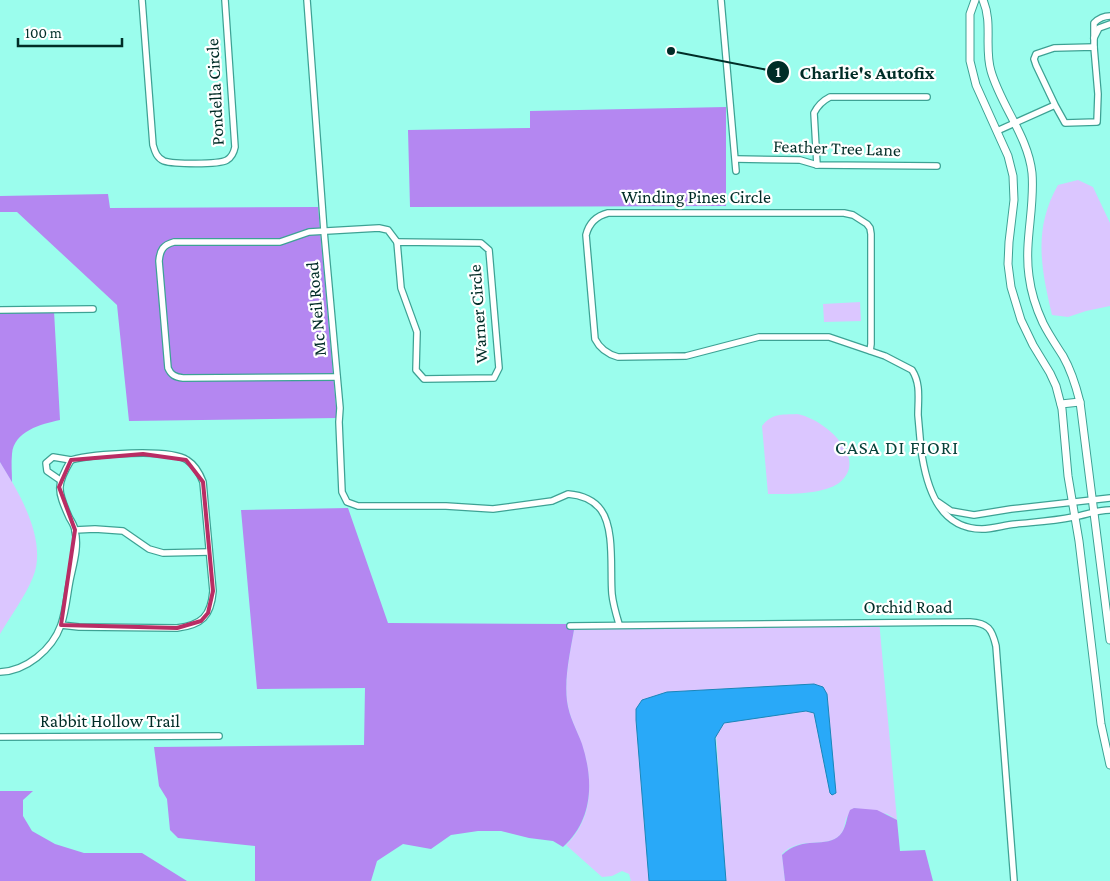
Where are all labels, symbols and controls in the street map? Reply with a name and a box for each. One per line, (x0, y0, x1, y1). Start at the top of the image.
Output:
scale bar (18, 15, 121, 47)
text: 100 m (25, 25, 62, 41)
street label: Pondella Circle (202, 38, 228, 146)
callout: Charlie's Autofix (765, 55, 945, 89)
text: Charlie's Autofix (800, 62, 935, 83)
text: 1 (775, 64, 781, 80)
street label: Feather Tree Lane (773, 136, 901, 160)
street label: Winding Pines Circle (621, 187, 771, 207)
street label: Mc Neil Road (302, 260, 330, 357)
street label: Warner Circle (465, 264, 491, 364)
district label: CASA DI FIORI (835, 437, 959, 458)
street label: Orchid Road (863, 597, 953, 617)
street label: Rabbit Hollow Trail (40, 711, 180, 731)

